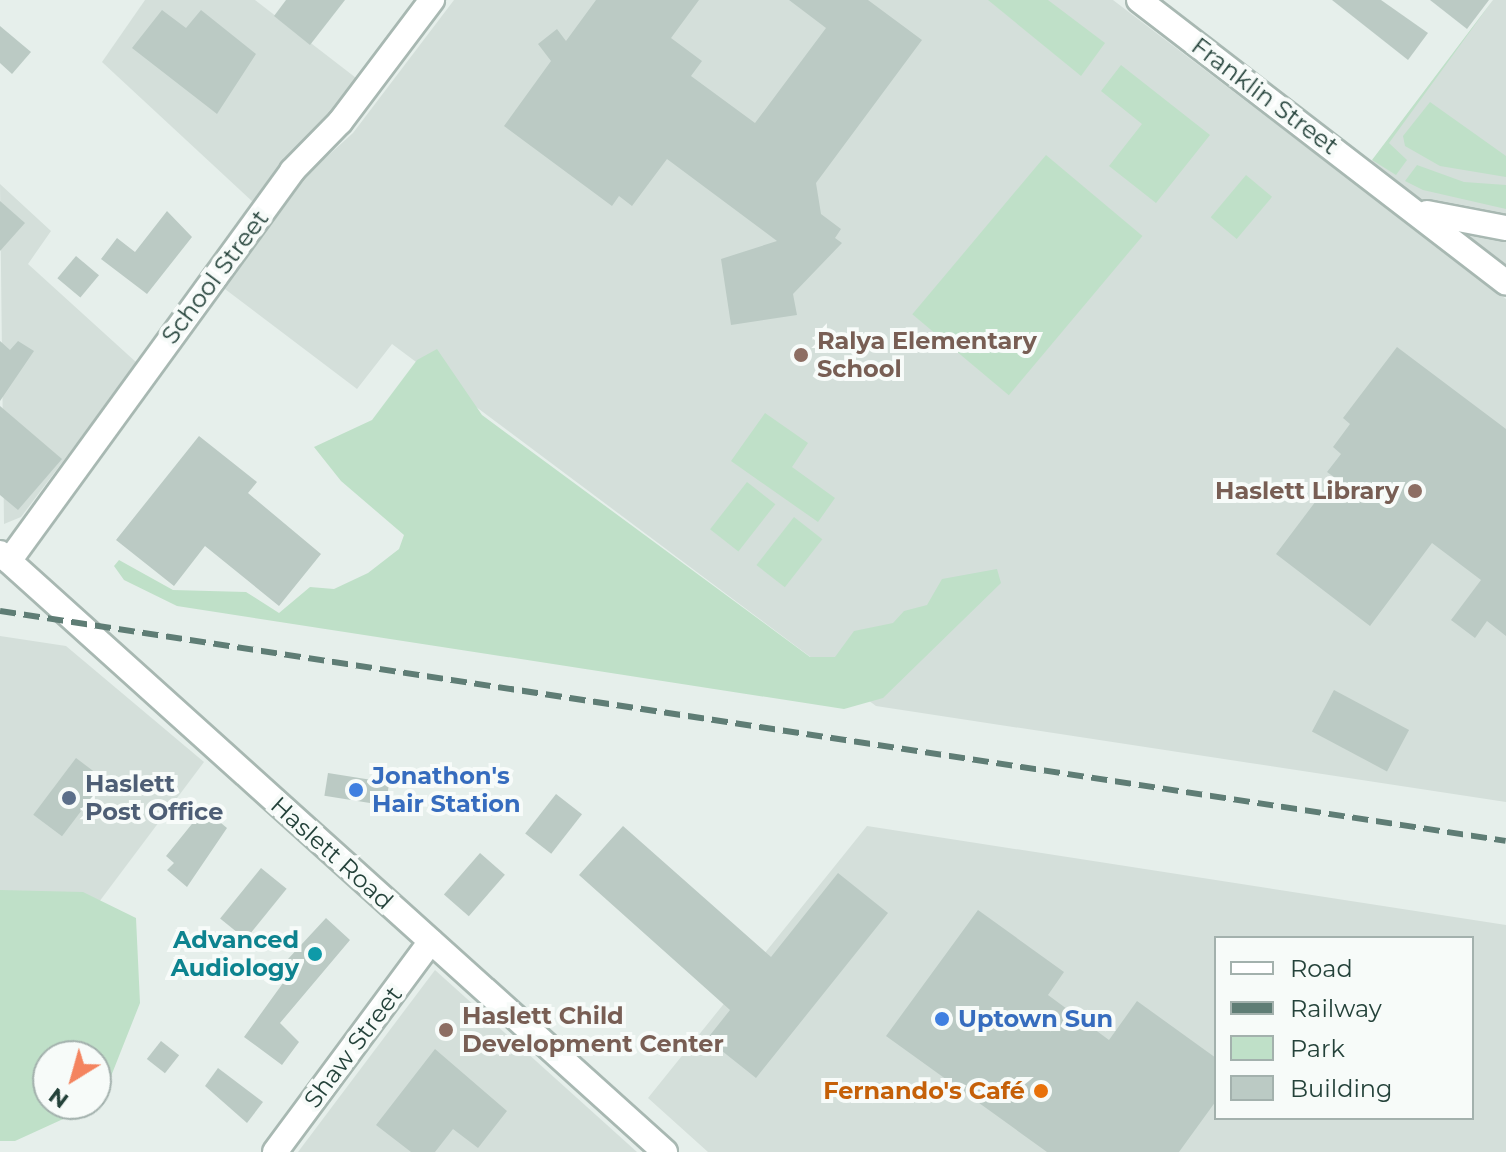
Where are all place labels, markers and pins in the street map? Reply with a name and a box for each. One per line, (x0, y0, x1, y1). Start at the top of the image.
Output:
place label: Ralya Elementary School (817, 327, 1037, 383)
marker: Ralya Elementary School (792, 346, 810, 364)
place label: Haslett Library (1215, 477, 1399, 505)
marker: Haslett Library (1406, 482, 1424, 500)
place label: Jonathon's Hair Station (372, 762, 521, 818)
place label: Haslett Post Office (85, 770, 223, 826)
marker: Jonathon's Hair Station (347, 781, 365, 799)
marker: Haslett Post Office (60, 789, 78, 807)
place label: Advanced Audiology (171, 926, 299, 982)
marker: Advanced Audiology (306, 945, 324, 963)
place label: Haslett Child Development Center (462, 1002, 724, 1058)
place label: Uptown Sun (958, 1005, 1113, 1033)
marker: Uptown Sun (933, 1010, 951, 1028)
marker: Haslett Child Development Center (437, 1021, 455, 1039)
place label: Fernando's Café (823, 1077, 1025, 1105)
marker: Fernando's Café (1032, 1082, 1050, 1100)

